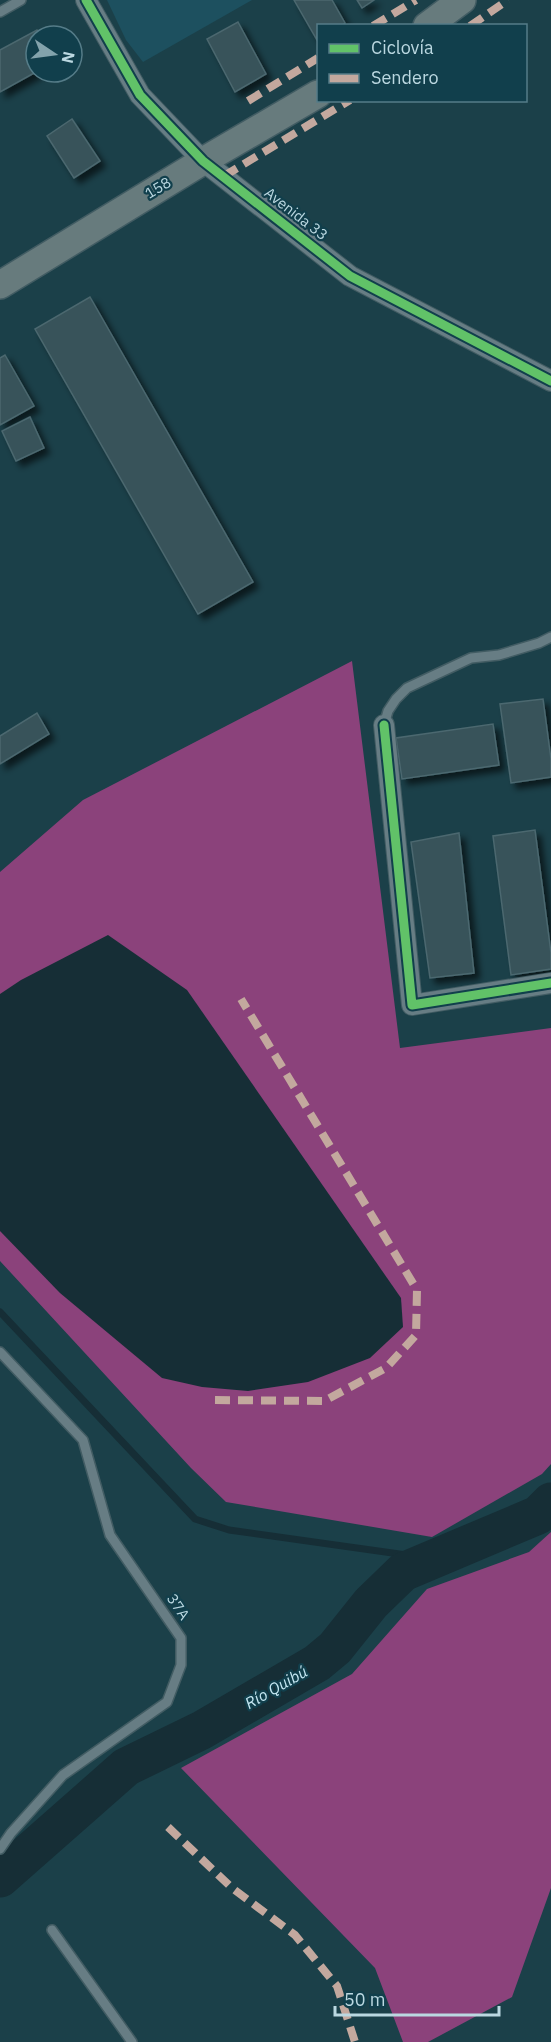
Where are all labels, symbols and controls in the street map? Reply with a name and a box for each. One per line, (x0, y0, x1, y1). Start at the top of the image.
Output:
north arrow (24, 24, 84, 84)
legend (317, 24, 527, 102)
text: Ciclovía (371, 36, 434, 59)
text: N (58, 49, 80, 65)
text: Sendero (371, 66, 438, 89)
street label: 158 (141, 172, 174, 203)
street label: Avenida 33 (261, 183, 332, 244)
street label: 37A (163, 1590, 194, 1624)
water label: Río Quibú (241, 1661, 311, 1713)
scale bar (335, 1979, 498, 2017)
text: 50 m (344, 1988, 386, 2011)

